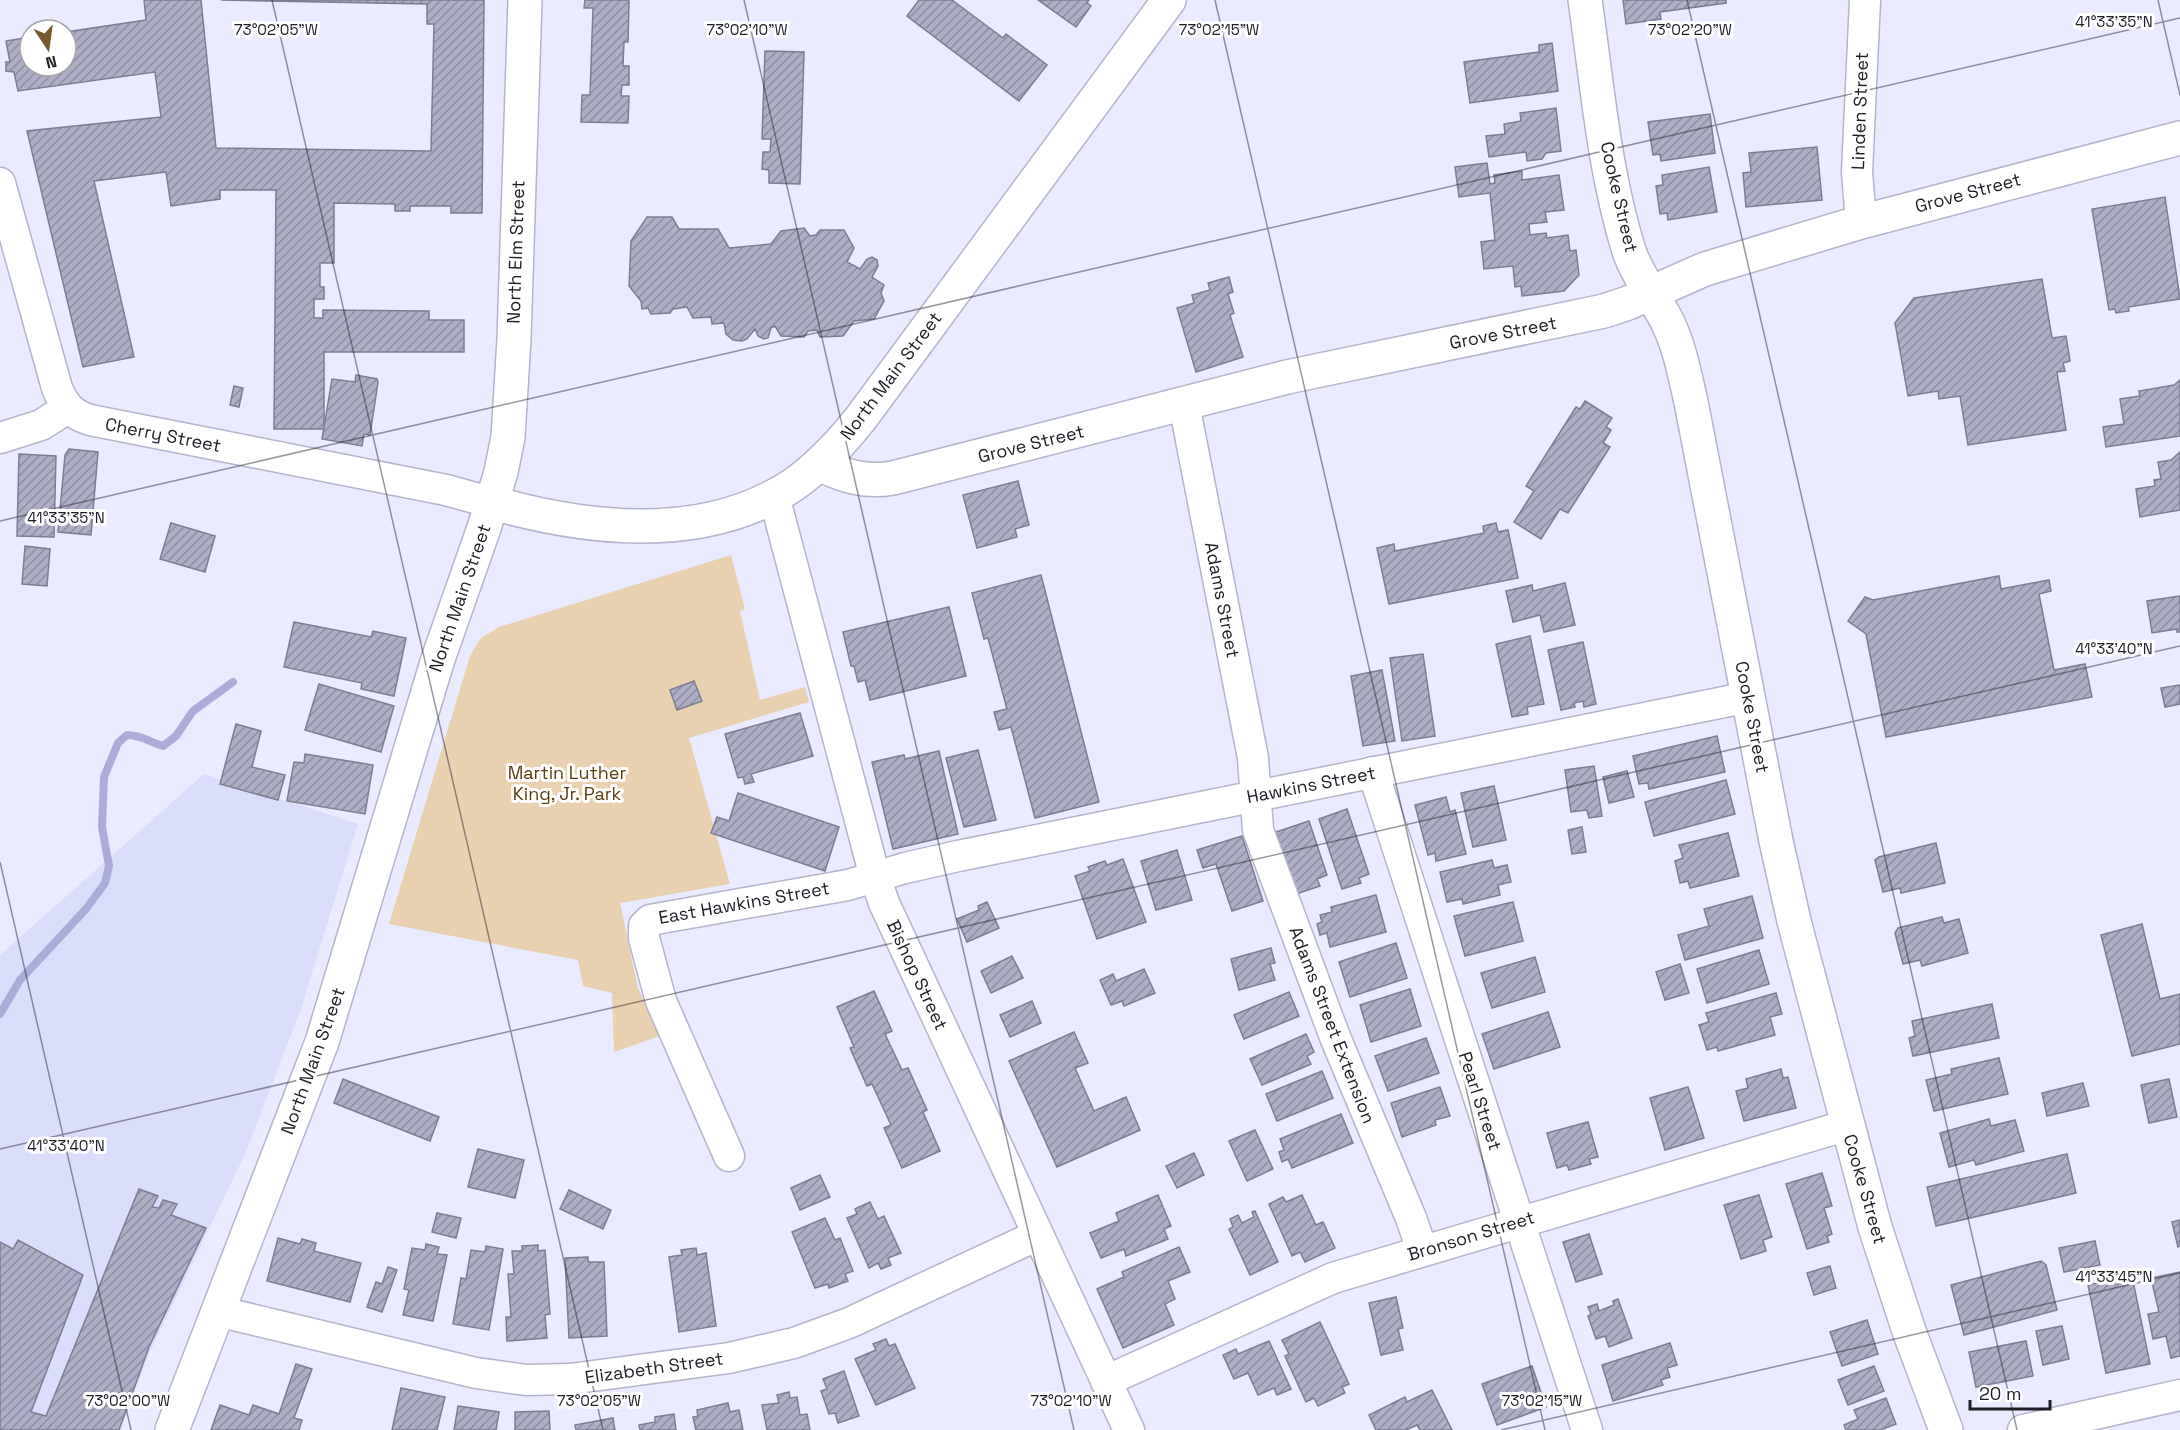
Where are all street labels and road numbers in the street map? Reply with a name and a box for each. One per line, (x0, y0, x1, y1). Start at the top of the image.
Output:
street label: Linden Street (1846, 52, 1873, 170)
street label: Cooke Street (1596, 139, 1643, 255)
street label: Grove Street (1912, 167, 2023, 218)
street label: North Elm Street (502, 180, 529, 324)
street label: North Main Street (835, 307, 946, 444)
street label: Grove Street (1447, 311, 1558, 354)
street label: Cherry Street (103, 412, 223, 457)
street label: Grove Street (975, 419, 1086, 468)
street label: North Main Street (423, 521, 496, 675)
street label: Adams Street (1200, 540, 1245, 660)
street label: Cooke Street (1730, 659, 1775, 775)
street label: Hawkins Street (1245, 761, 1377, 808)
street label: East Hawkins Street (657, 876, 831, 929)
street label: Bishop Street (882, 916, 953, 1034)
street label: Adams Street Extension (1284, 923, 1381, 1127)
street label: North Main Street (275, 984, 350, 1137)
street label: Pearl Street (1454, 1049, 1507, 1153)
street label: Cooke Street (1839, 1131, 1892, 1246)
street label: Bronson Street (1404, 1205, 1537, 1266)
street label: Elizabeth Street (583, 1346, 725, 1389)

